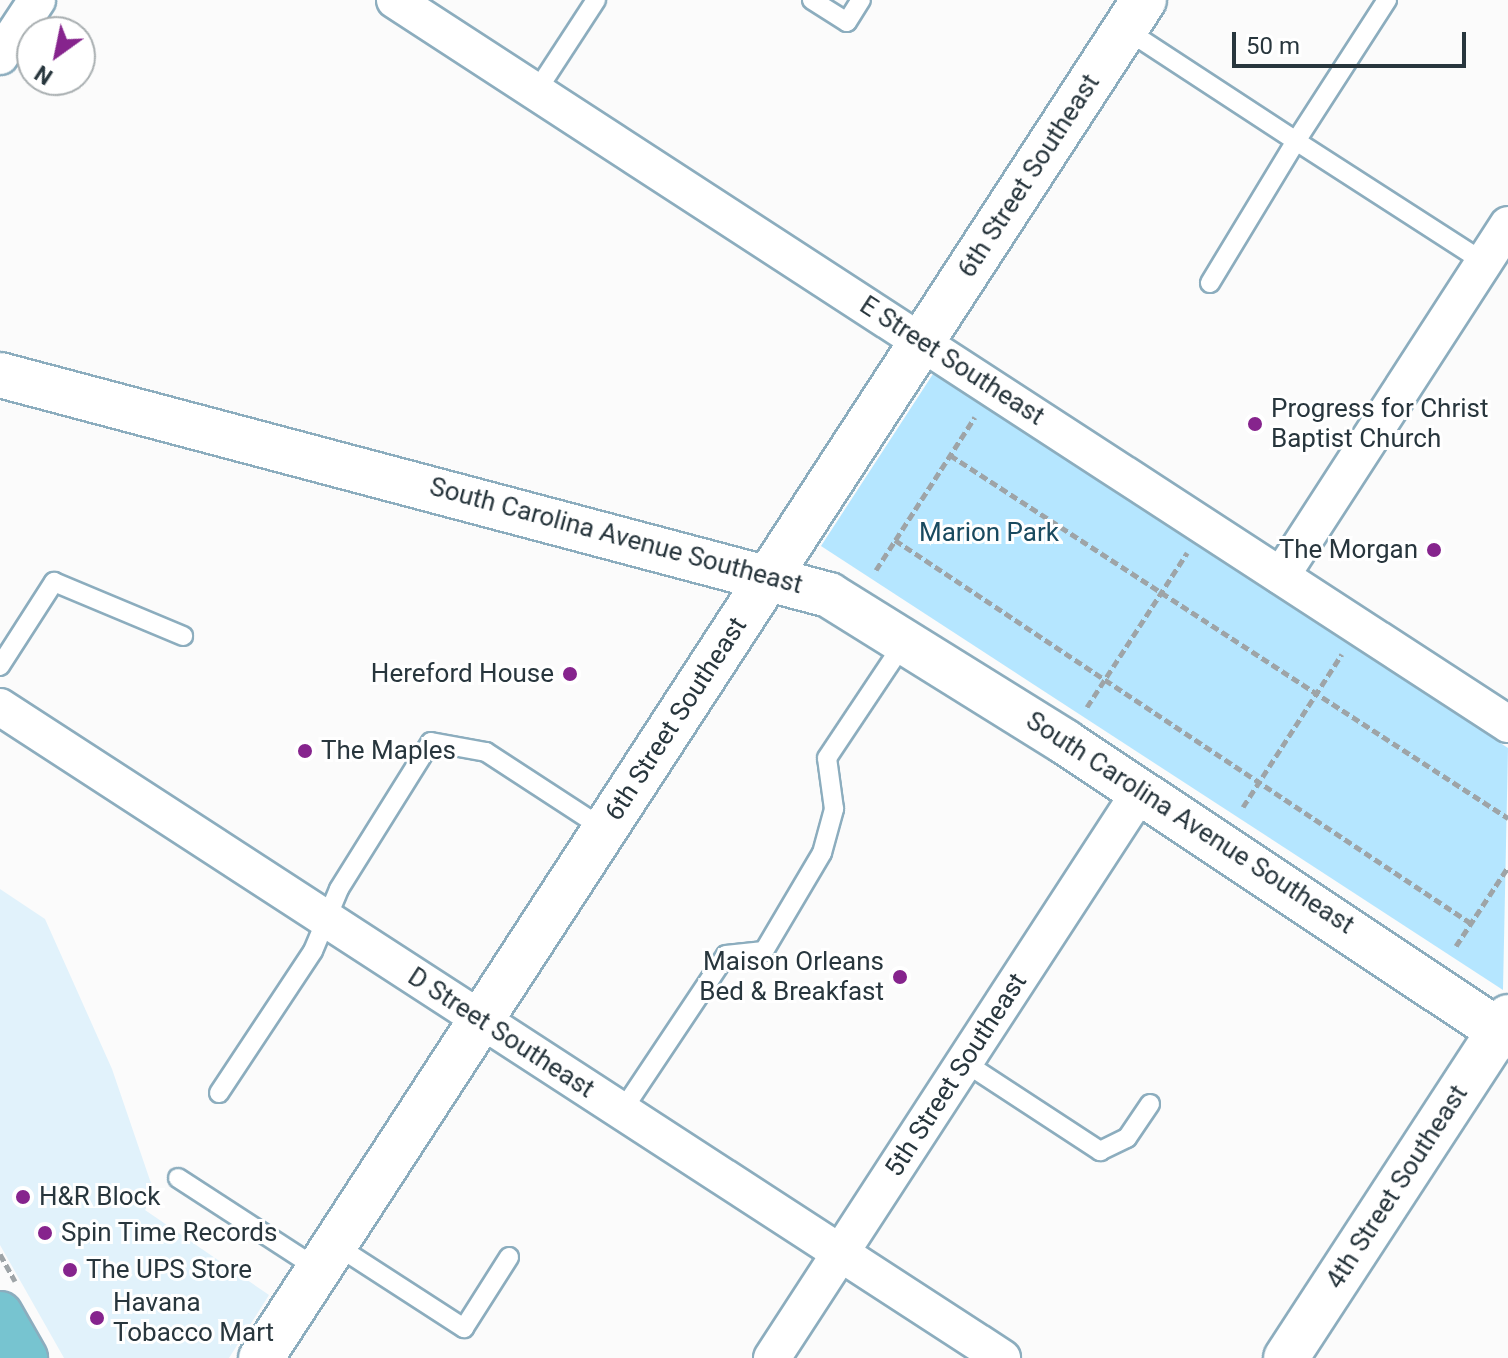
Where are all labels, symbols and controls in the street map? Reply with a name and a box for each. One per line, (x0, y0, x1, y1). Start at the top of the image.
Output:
north arrow (16, 16, 96, 96)
scale bar (1236, 16, 1470, 66)
text: 50 m (1246, 32, 1300, 60)
text: N (30, 60, 57, 90)
street label: 6th Street Southeast (952, 68, 1106, 284)
street label: E Street Southeast (854, 290, 1050, 432)
place label: Progress for Christ Baptist Church (1271, 393, 1488, 454)
marker: Progress for Christ Baptist Church (1246, 415, 1264, 433)
street label: South Carolina Avenue Southeast (426, 471, 806, 601)
park label: Marion Park (919, 517, 1059, 549)
place label: The Morgan (1279, 534, 1418, 566)
marker: The Morgan (1425, 541, 1443, 559)
street label: 6th Street Southeast (599, 611, 753, 827)
place label: Hereford House (371, 658, 554, 690)
marker: Hereford House (561, 665, 579, 683)
street label: South Carolina Avenue Southeast (1020, 705, 1360, 941)
place label: The Maples (321, 735, 456, 767)
marker: The Maples (296, 742, 314, 760)
place label: Maison Orleans Bed & Breakfast (699, 946, 884, 1008)
street label: D Street Southeast (402, 961, 600, 1105)
street label: 5th Street Southeast (879, 967, 1033, 1183)
marker: Maison Orleans Bed & Breakfast (891, 968, 909, 986)
street label: 4th Street Southeast (1320, 1079, 1474, 1295)
place label: H&R Block (39, 1181, 160, 1213)
marker: H&R Block (14, 1188, 32, 1206)
place label: Spin Time Records (61, 1217, 278, 1249)
marker: Spin Time Records (36, 1224, 54, 1242)
place label: The UPS Store (86, 1254, 252, 1286)
marker: The UPS Store (61, 1261, 79, 1279)
place label: Havana Tobacco Mart (113, 1287, 274, 1348)
marker: Havana Tobacco Mart (88, 1309, 106, 1327)

